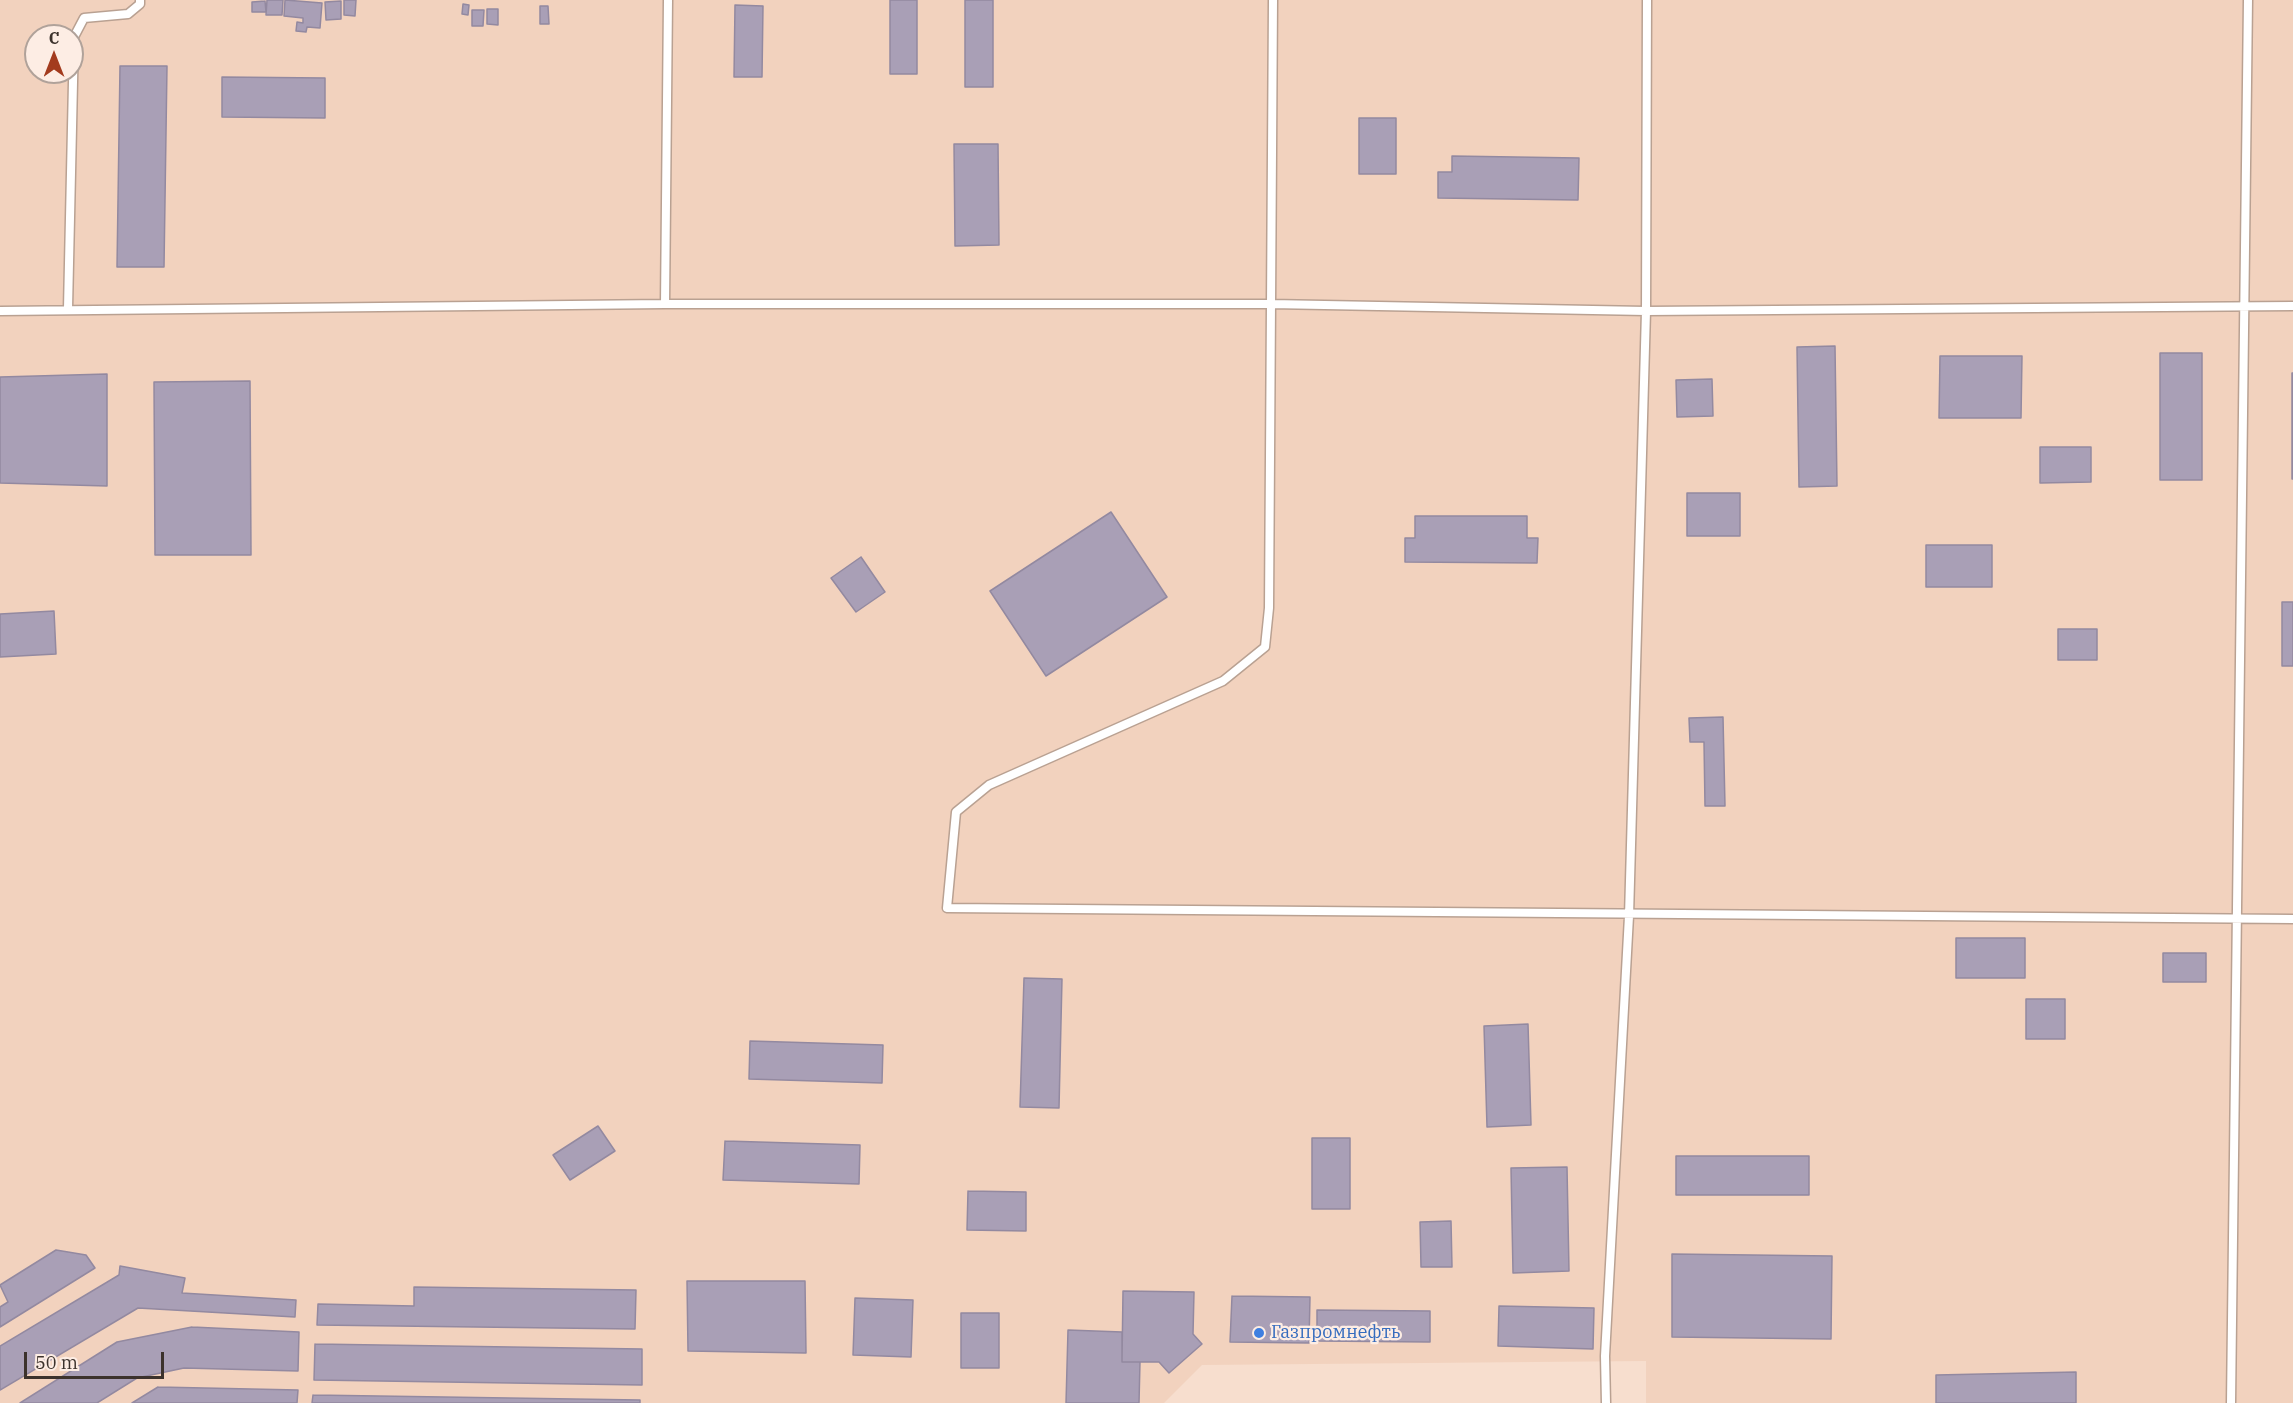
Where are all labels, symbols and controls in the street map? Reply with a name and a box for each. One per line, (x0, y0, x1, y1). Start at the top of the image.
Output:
north arrow (24, 24, 84, 84)
text: С (49, 28, 59, 48)
place label: Газпромнефть (1271, 1322, 1401, 1344)
marker: Газпромнефть (1252, 1326, 1266, 1340)
scale bar (27, 1340, 166, 1378)
text: 50 m (35, 1351, 78, 1374)

